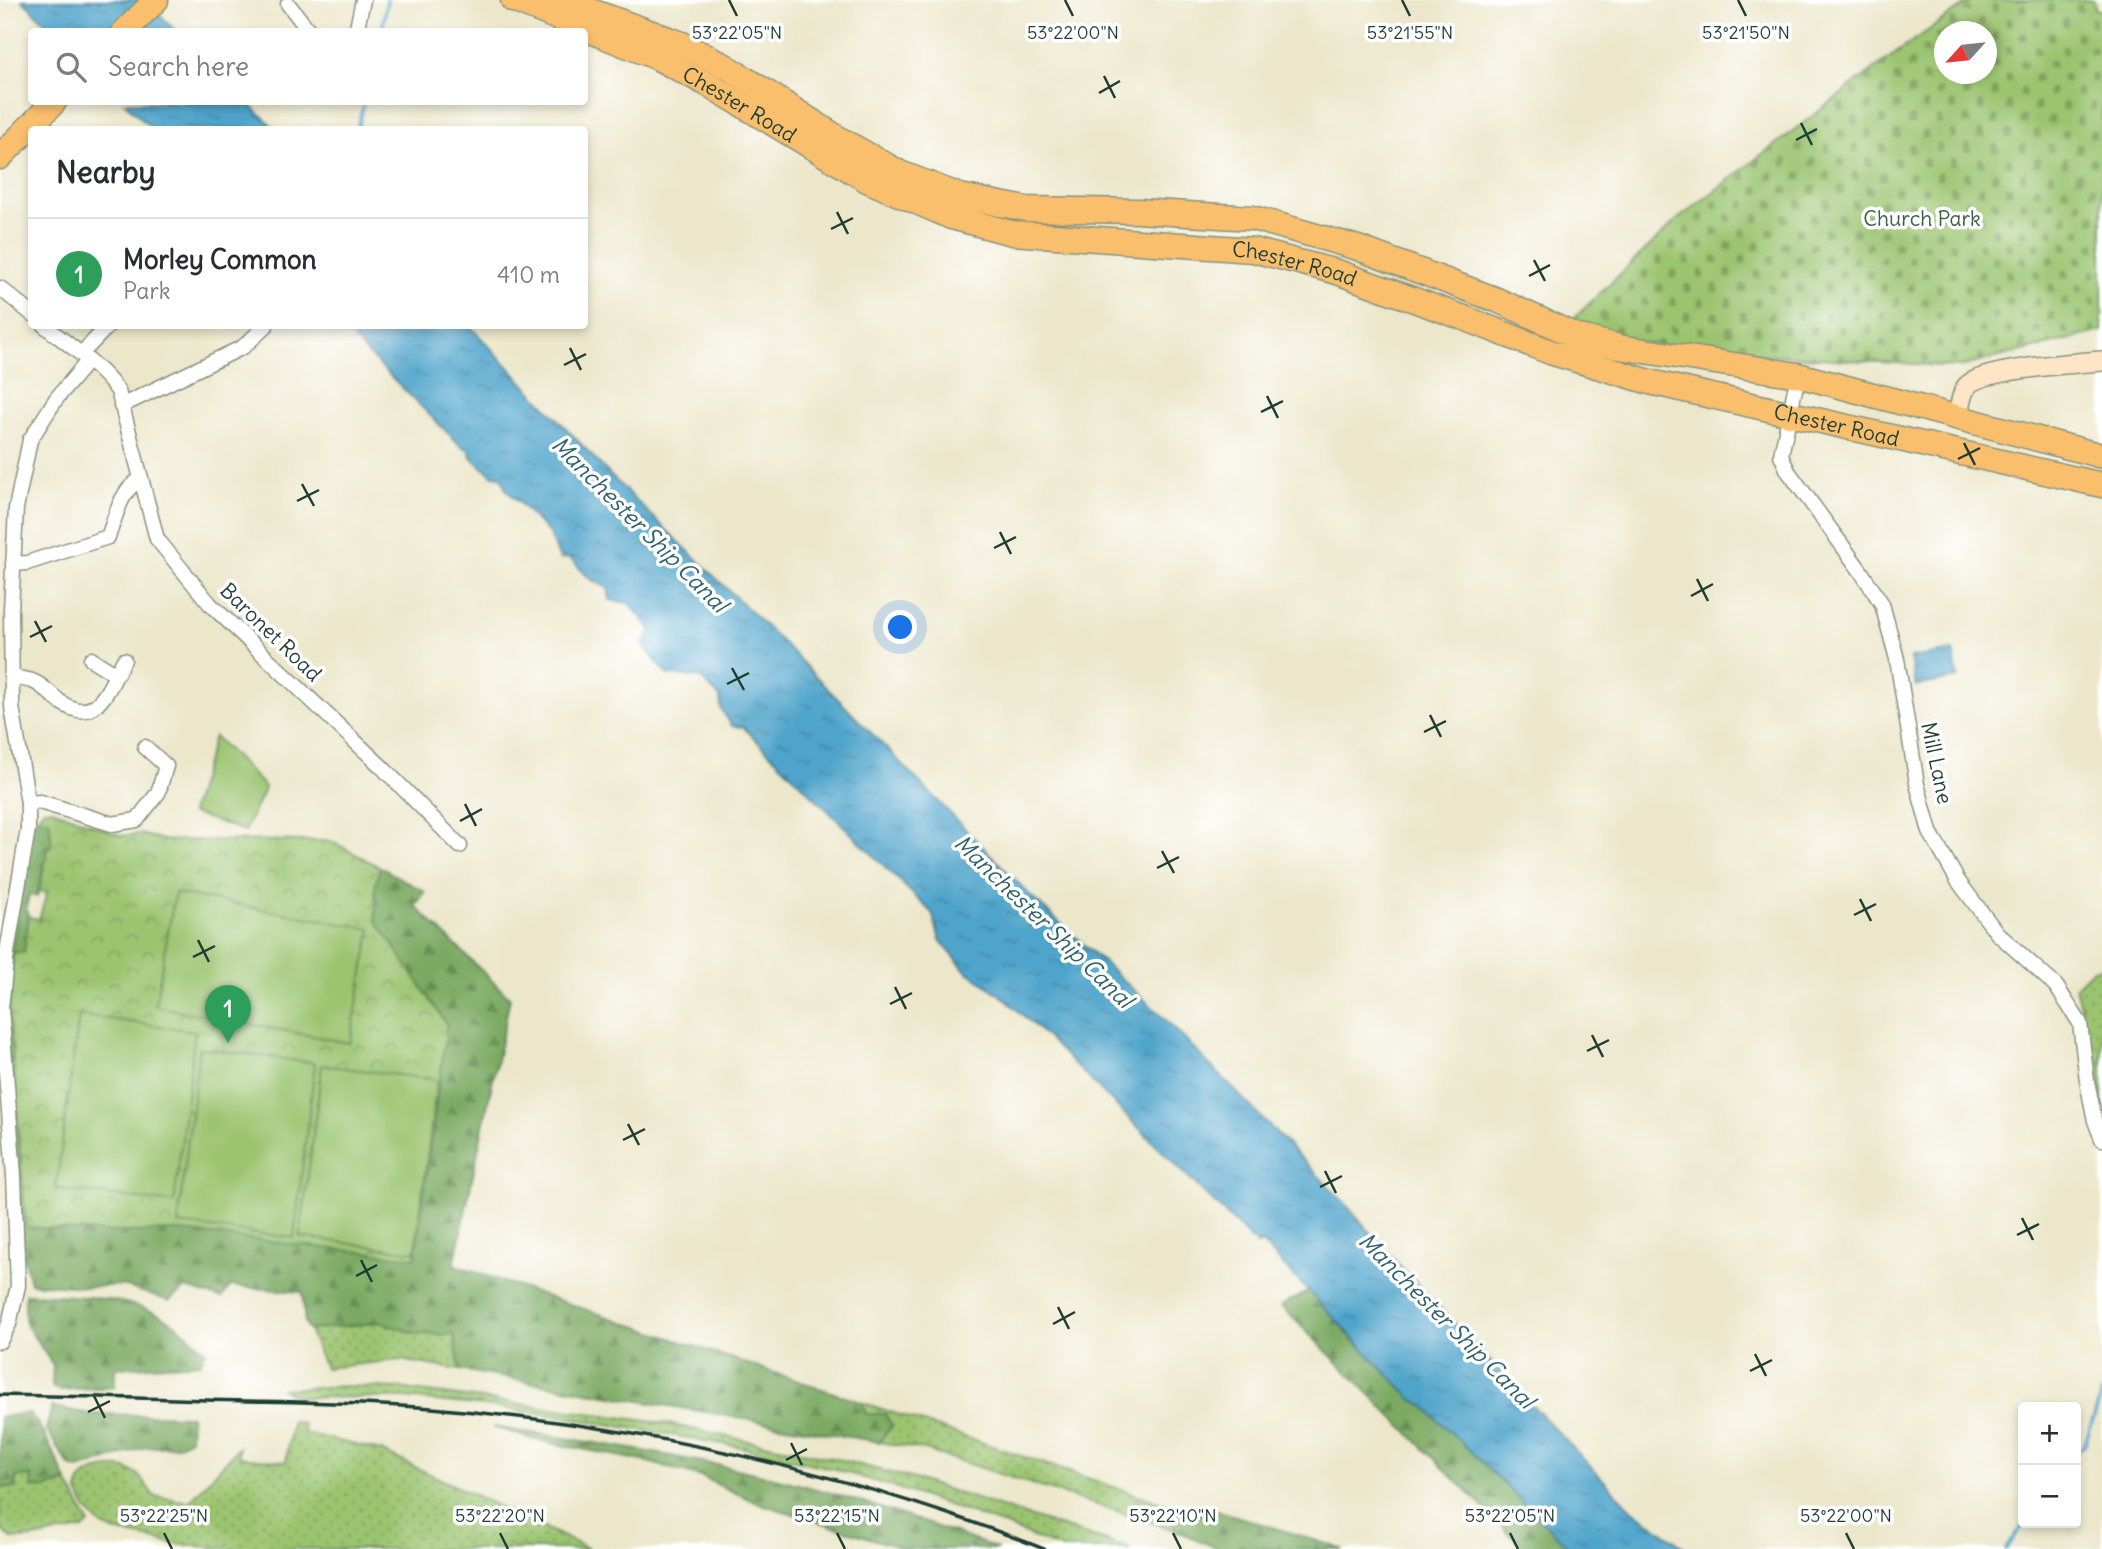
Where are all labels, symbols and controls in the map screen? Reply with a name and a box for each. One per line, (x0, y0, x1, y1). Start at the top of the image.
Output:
text: 53°22'05"N (692, 21, 782, 44)
text: 53°22'00"N (1027, 21, 1119, 44)
text: 53°21'55"N (1367, 21, 1453, 44)
text: 53°21'50"N (1702, 21, 1790, 44)
north arrow (1934, 21, 1997, 84)
search box (28, 28, 588, 105)
icon: search (52, 48, 90, 86)
text: Search here (108, 50, 249, 83)
street label: Chester Road (678, 60, 802, 148)
text: Nearby (56, 153, 156, 191)
park label: Church Park (1863, 205, 1981, 232)
street label: Chester Road (1231, 235, 1361, 292)
text: Morley Common (123, 243, 317, 276)
text: 1 (74, 260, 84, 289)
text: 410 m (497, 260, 560, 289)
text: Park (123, 276, 171, 305)
street label: Chester Road (1771, 397, 1902, 452)
water label: Manchester Ship Canal (546, 430, 736, 620)
street label: Baronet Road (215, 577, 327, 687)
your location (883, 610, 917, 644)
street label: Mill Lane (1915, 720, 1959, 806)
water label: Manchester Ship Canal (949, 828, 1141, 1016)
pin: 1 (205, 985, 251, 1043)
water label: Manchester Ship Canal (1353, 1226, 1543, 1416)
map controls (2018, 1402, 2081, 1528)
button: + (2018, 1402, 2081, 1465)
button: − (2018, 1465, 2081, 1528)
text: 53°22'25"N (120, 1504, 208, 1527)
text: 53°22'20"N (455, 1504, 545, 1527)
text: 53°22'15"N (794, 1504, 880, 1527)
text: 53°22'10"N (1129, 1504, 1217, 1527)
text: 53°22'05"N (1465, 1504, 1555, 1527)
text: 53°22'00"N (1800, 1504, 1892, 1527)

